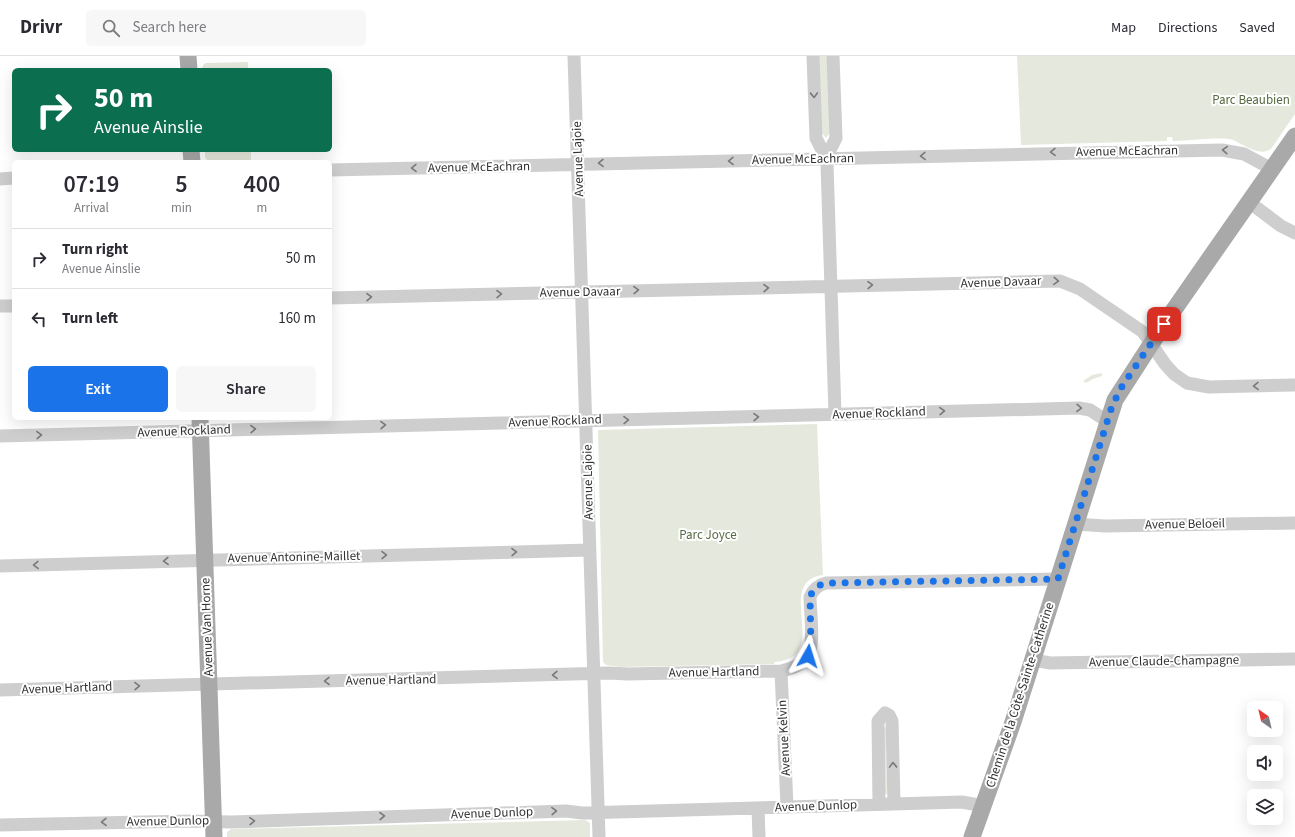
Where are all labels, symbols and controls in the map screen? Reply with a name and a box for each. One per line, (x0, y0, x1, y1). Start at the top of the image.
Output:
search box (86, 10, 366, 46)
text: Drivr (20, 14, 62, 41)
icon: search (100, 17, 122, 39)
text: Search here (132, 17, 206, 38)
text: Map (1111, 18, 1136, 38)
text: Directions (1158, 18, 1217, 38)
text: Saved (1239, 18, 1275, 38)
text: 50 m (94, 78, 153, 118)
icon: right (28, 84, 80, 136)
park label: Parc Beaubien (1212, 91, 1290, 109)
one-way arrow (810, 92, 818, 98)
text: Avenue Ainslie (94, 115, 203, 140)
street label: Avenue Lajoie (568, 121, 588, 197)
street label: Avenue McEachran (1076, 141, 1178, 161)
one-way arrow (1222, 146, 1228, 155)
one-way arrow (1050, 148, 1056, 157)
street label: Avenue McEachran (752, 149, 854, 169)
one-way arrow (920, 152, 926, 160)
one-way arrow (728, 156, 734, 165)
street label: Avenue McEachran (428, 157, 530, 177)
one-way arrow (598, 159, 604, 167)
one-way arrow (411, 164, 417, 172)
text: 07:19 (64, 167, 119, 202)
text: 5 (175, 167, 188, 202)
text: 400 (244, 167, 280, 202)
text: Arrival (74, 199, 109, 217)
text: min (171, 199, 192, 217)
text: m (257, 199, 267, 217)
text: Turn right (62, 239, 128, 260)
icon: right (28, 248, 50, 270)
text: 50 m (286, 248, 316, 269)
text: Avenue Ainslie (62, 260, 140, 278)
street label: Avenue Davaar (960, 272, 1042, 292)
one-way arrow (1053, 276, 1059, 285)
one-way arrow (867, 281, 873, 290)
street label: Avenue Davaar (540, 282, 621, 302)
one-way arrow (763, 284, 769, 292)
one-way arrow (633, 286, 639, 295)
one-way arrow (496, 290, 502, 298)
one-way arrow (366, 293, 372, 302)
pin (1147, 307, 1181, 341)
icon: left (28, 308, 50, 330)
text: Turn left (62, 308, 118, 329)
text: 160 m (278, 308, 316, 329)
icon: arrive (1153, 313, 1175, 335)
button: Exit (28, 366, 168, 412)
button: Share (176, 366, 316, 412)
one-way arrow (1253, 382, 1259, 390)
street label: Avenue Rockland (832, 402, 926, 424)
one-way arrow (1076, 404, 1082, 412)
one-way arrow (939, 407, 945, 415)
street label: Avenue Rockland (508, 410, 602, 432)
one-way arrow (753, 412, 759, 421)
one-way arrow (623, 415, 629, 424)
street label: Avenue Rockland (137, 420, 231, 442)
one-way arrow (380, 421, 386, 430)
one-way arrow (250, 424, 256, 433)
one-way arrow (36, 431, 42, 439)
street label: Avenue Lajoie (578, 444, 598, 520)
street label: Avenue Beloeil (1145, 514, 1225, 534)
park label: Parc Joyce (679, 526, 737, 544)
street label: Avenue Antonine-Maillet (228, 547, 361, 567)
one-way arrow (511, 548, 517, 556)
one-way arrow (381, 551, 387, 559)
one-way arrow (163, 556, 169, 565)
one-way arrow (33, 561, 39, 569)
street label: Avenue Van Horne (196, 577, 218, 677)
street label: Chemin de la Côte-Sainte-Catherine (981, 600, 1059, 790)
position arrow (787, 635, 829, 677)
street label: Avenue Claude-Champagne (1089, 651, 1239, 671)
street label: Avenue Hartland (668, 662, 760, 682)
street label: Avenue Hartland (345, 670, 437, 690)
one-way arrow (552, 671, 558, 680)
street label: Avenue Hartland (21, 677, 113, 699)
one-way arrow (324, 677, 330, 685)
one-way arrow (134, 682, 140, 690)
street label: Avenue Kelvin (773, 699, 795, 777)
north arrow (1247, 701, 1283, 737)
map controls (1247, 701, 1283, 825)
button: sound (1247, 745, 1283, 781)
one-way arrow (889, 762, 898, 768)
button: layers (1247, 789, 1283, 825)
street label: Avenue Dunlop (775, 796, 857, 816)
street label: Avenue Dunlop (451, 803, 533, 823)
one-way arrow (551, 807, 557, 815)
street label: Avenue Dunlop (127, 811, 209, 831)
one-way arrow (379, 812, 385, 820)
one-way arrow (249, 817, 255, 825)
one-way arrow (101, 818, 107, 826)

